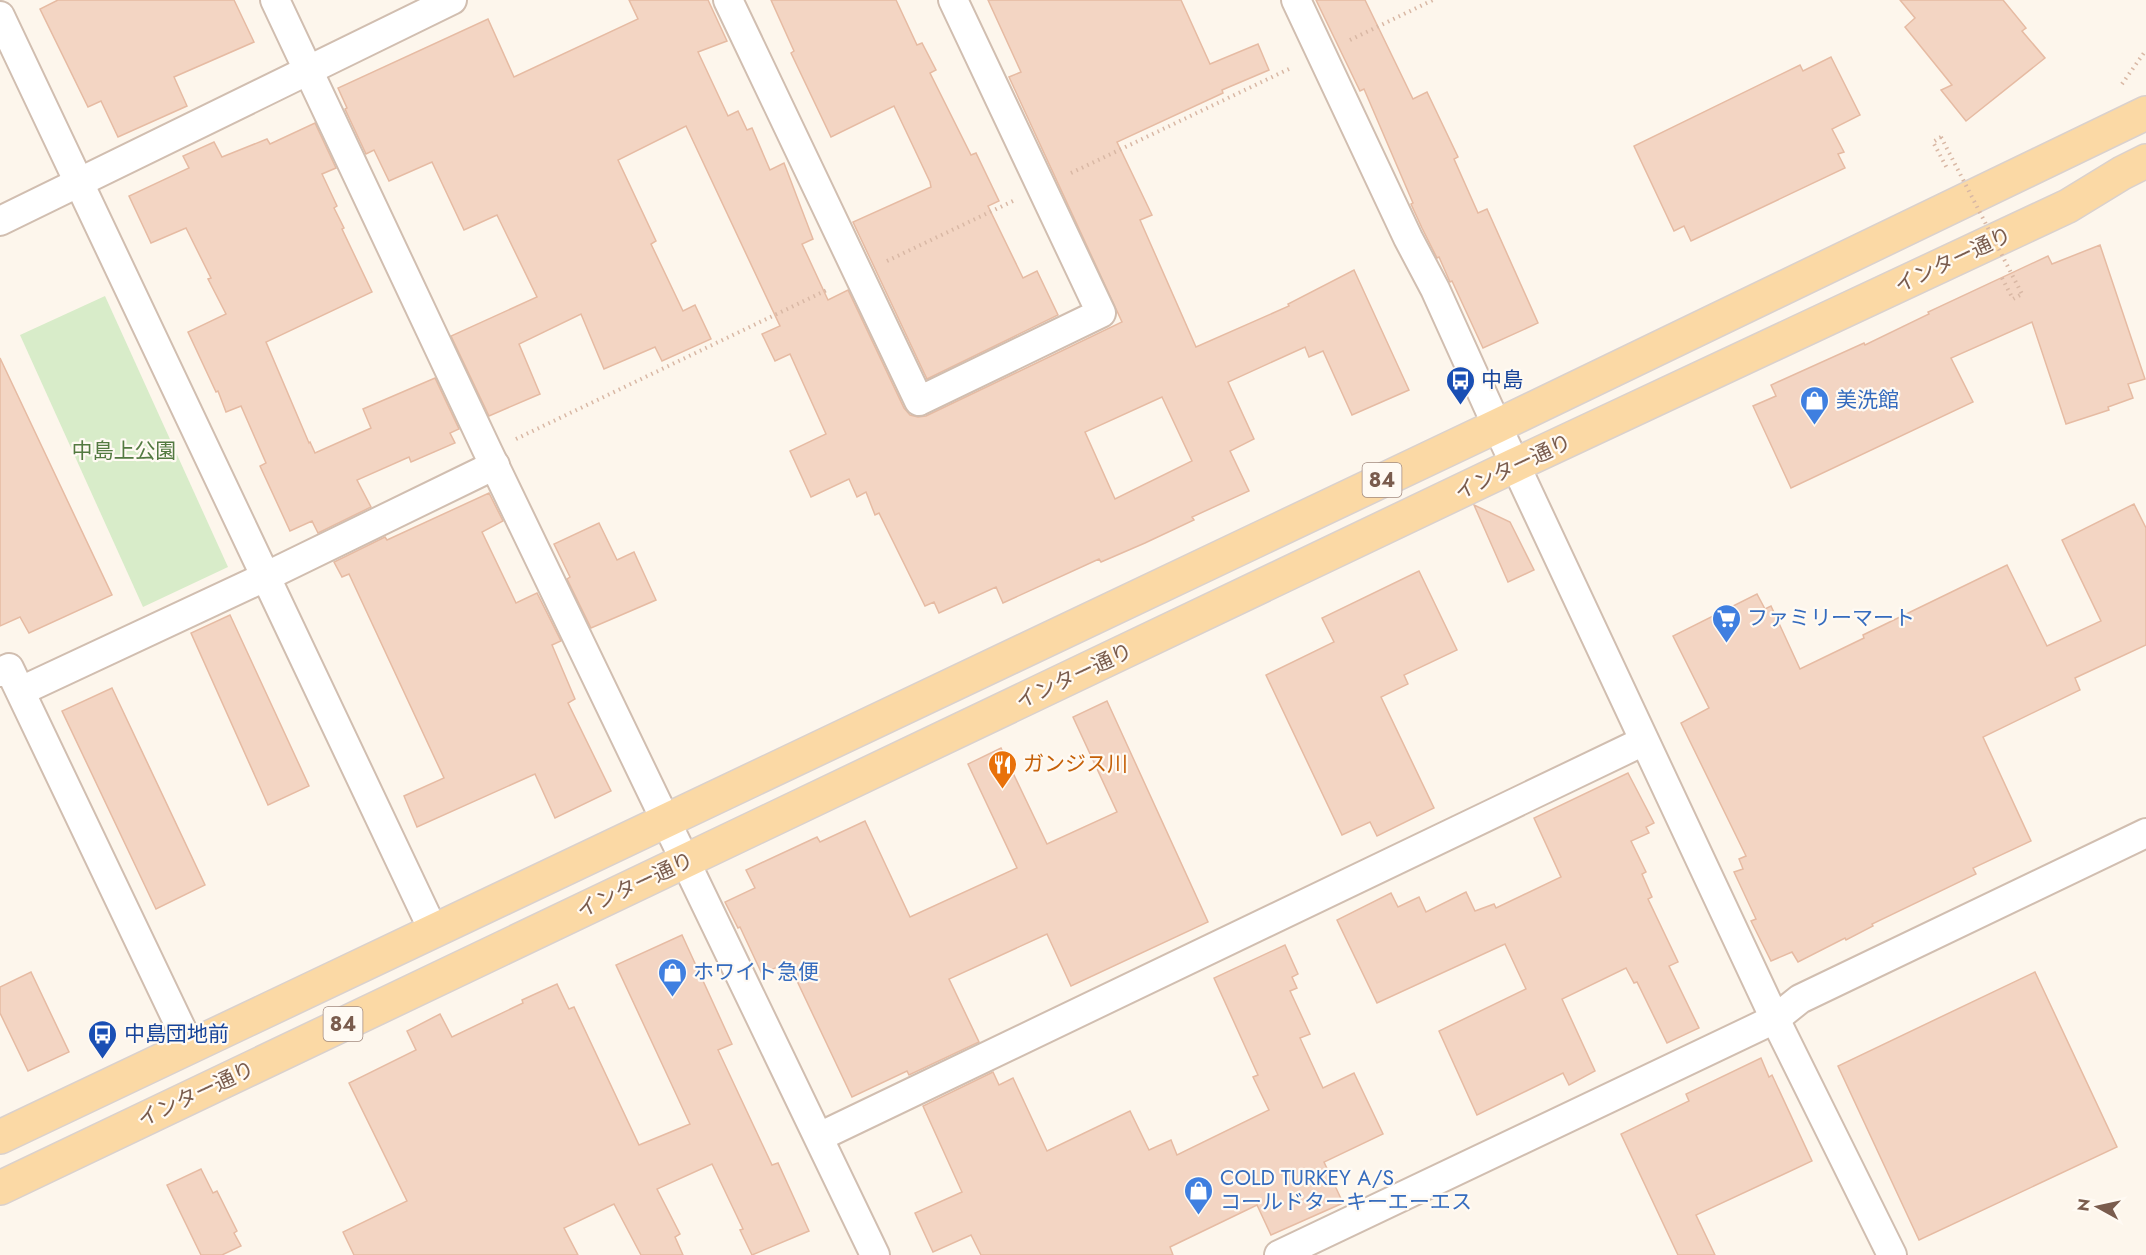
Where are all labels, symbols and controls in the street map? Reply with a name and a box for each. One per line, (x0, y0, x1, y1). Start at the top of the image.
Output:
street label: インター通り (1890, 220, 2016, 300)
bus stop icon: 中島 (1444, 364, 1476, 406)
place label: 中島 (1481, 365, 1523, 395)
shop icon: 美洗館 (1799, 384, 1831, 426)
place label: 美洗館 (1836, 385, 1899, 415)
street label: インター通り (1450, 427, 1576, 507)
park label: 中島上公園 (72, 436, 177, 466)
road number: 84 (1362, 463, 1402, 497)
supermarket icon: ファミリーマート (1710, 602, 1742, 644)
place label: ファミリーマート (1747, 603, 1915, 633)
street label: インター通り (1011, 636, 1137, 716)
restaurant icon: ガンジス川 (986, 748, 1018, 790)
place label: ガンジス川 (1023, 749, 1128, 779)
street label: インター通り (572, 845, 698, 925)
shop icon: ホワイト急便 (656, 956, 688, 998)
place label: ホワイト急便 (693, 957, 819, 987)
road number: 84 (324, 1007, 362, 1041)
bus stop icon: 中島団地前 (87, 1018, 119, 1060)
place label: 中島団地前 (124, 1019, 229, 1049)
street label: インター通り (133, 1054, 259, 1134)
place label: COLD TURKEY A/S コールドターキーエーエス (1220, 1163, 1472, 1217)
shop icon: COLD TURKEY A/S コールドターキーエーエス (1183, 1174, 1215, 1216)
north arrow (2068, 1177, 2128, 1237)
text: N (2071, 1197, 2096, 1213)

